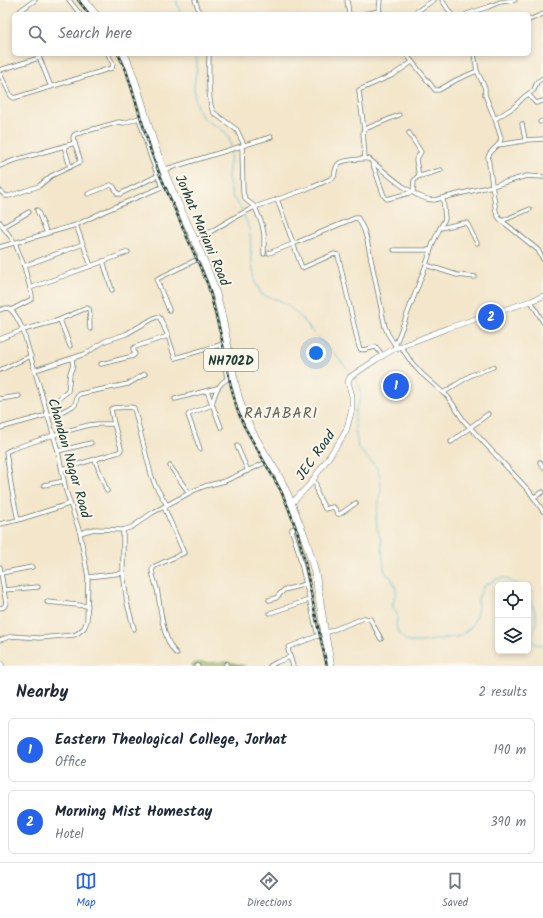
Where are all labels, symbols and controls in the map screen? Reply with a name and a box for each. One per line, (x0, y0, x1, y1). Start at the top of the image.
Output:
search box (12, 12, 531, 56)
text: Search here (58, 22, 132, 46)
icon: search (26, 23, 48, 45)
street label: Jorhat Mariani Road (169, 171, 236, 291)
pin: 2 (478, 302, 504, 332)
your location (306, 343, 326, 363)
road number: NH702D (204, 349, 258, 371)
pin: 1 (383, 371, 409, 401)
street label: Chandan Nagar Road (41, 396, 97, 522)
district label: RAJABARI (244, 402, 318, 426)
street label: JEC Road (291, 425, 342, 485)
map controls (495, 582, 531, 654)
button: locate (495, 582, 531, 618)
button: layers (495, 618, 531, 654)
text: Nearby (16, 679, 68, 706)
text: 2 results (479, 682, 527, 703)
text: Eastern Theological College, Jorhat (55, 728, 287, 752)
text: 1 (28, 740, 32, 761)
text: 190 m (494, 740, 526, 761)
text: Office (55, 752, 86, 773)
text: Morning Mist Homestay (55, 800, 212, 824)
text: 2 (26, 812, 34, 833)
text: 390 m (490, 812, 526, 833)
text: Hotel (55, 824, 84, 845)
tab: Map (75, 870, 97, 912)
tab: Directions (247, 870, 292, 912)
tab: Saved (442, 870, 468, 912)

